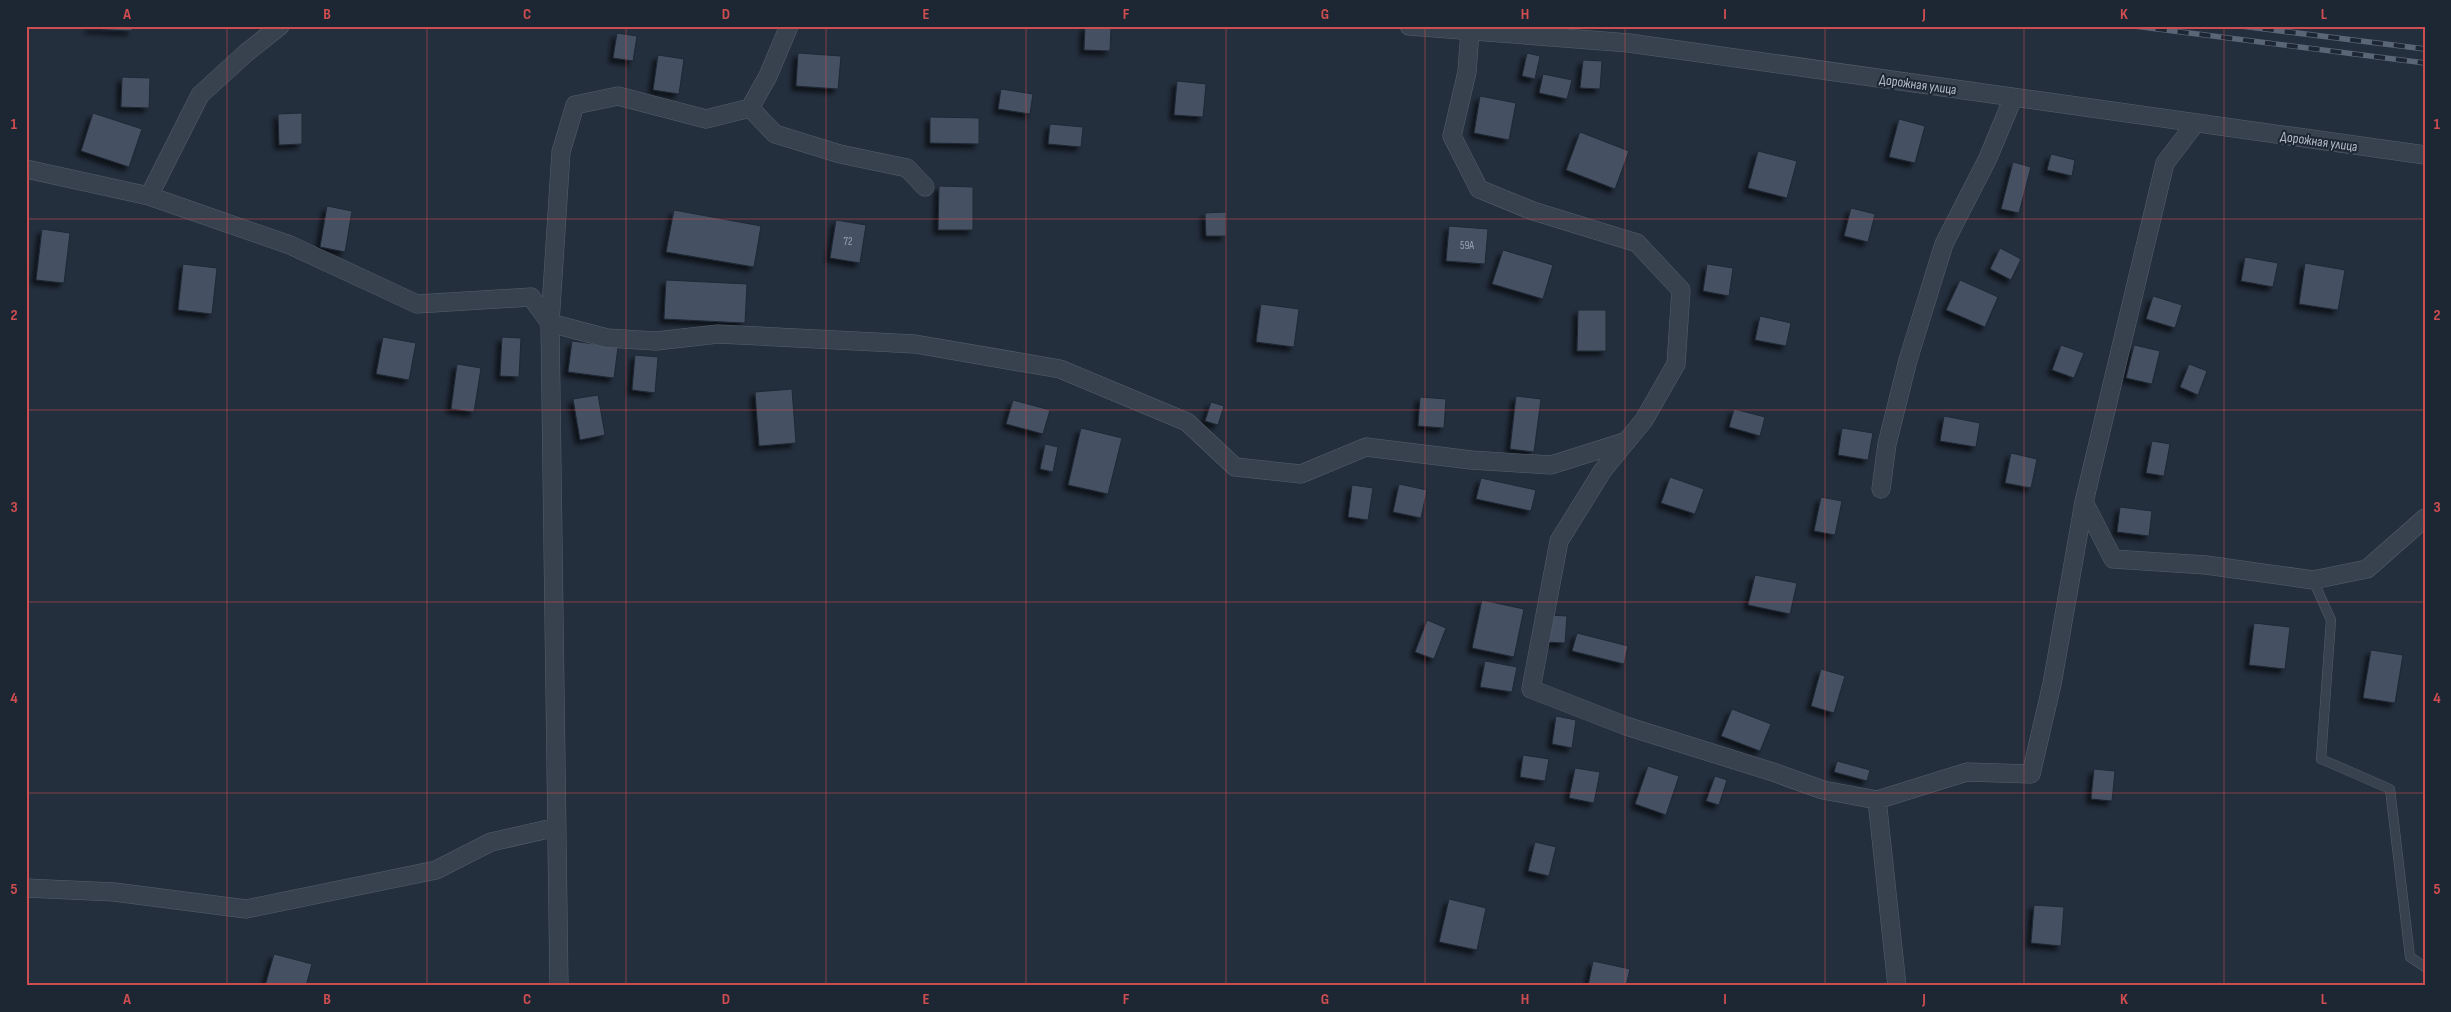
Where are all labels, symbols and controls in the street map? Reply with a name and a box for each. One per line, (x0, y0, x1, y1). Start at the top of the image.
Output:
text: A (122, 5, 131, 24)
text: B (323, 5, 331, 24)
text: C (523, 5, 531, 24)
text: D (722, 5, 730, 24)
text: E (923, 5, 930, 24)
text: F (1123, 5, 1130, 24)
text: G (1321, 5, 1329, 24)
text: H (1521, 5, 1529, 24)
text: I (1723, 5, 1727, 24)
text: J (1921, 5, 1926, 24)
text: K (2120, 5, 2128, 24)
text: L (2321, 5, 2328, 24)
street label: Дорожная улица (1878, 71, 1958, 98)
text: 1 (11, 115, 18, 134)
text: 1 (2434, 115, 2441, 134)
street label: Дорожная улица (2279, 128, 2359, 155)
house number: 72 (844, 235, 853, 248)
house number: 59А (1460, 239, 1474, 252)
text: 2 (10, 306, 18, 325)
text: 2 (2433, 306, 2441, 325)
text: 3 (10, 498, 18, 517)
text: 3 (2433, 498, 2441, 517)
text: 4 (10, 689, 18, 708)
text: 4 (2433, 689, 2441, 708)
text: 5 (10, 880, 18, 899)
text: 5 (2433, 880, 2441, 899)
text: A (122, 990, 131, 1009)
text: B (323, 990, 331, 1009)
text: C (523, 990, 531, 1009)
text: D (722, 990, 730, 1009)
text: E (923, 990, 930, 1009)
text: F (1123, 990, 1130, 1009)
text: G (1321, 990, 1329, 1009)
text: H (1521, 990, 1529, 1009)
text: I (1723, 990, 1727, 1009)
text: J (1921, 990, 1926, 1009)
text: K (2120, 990, 2128, 1009)
text: L (2321, 990, 2328, 1009)

